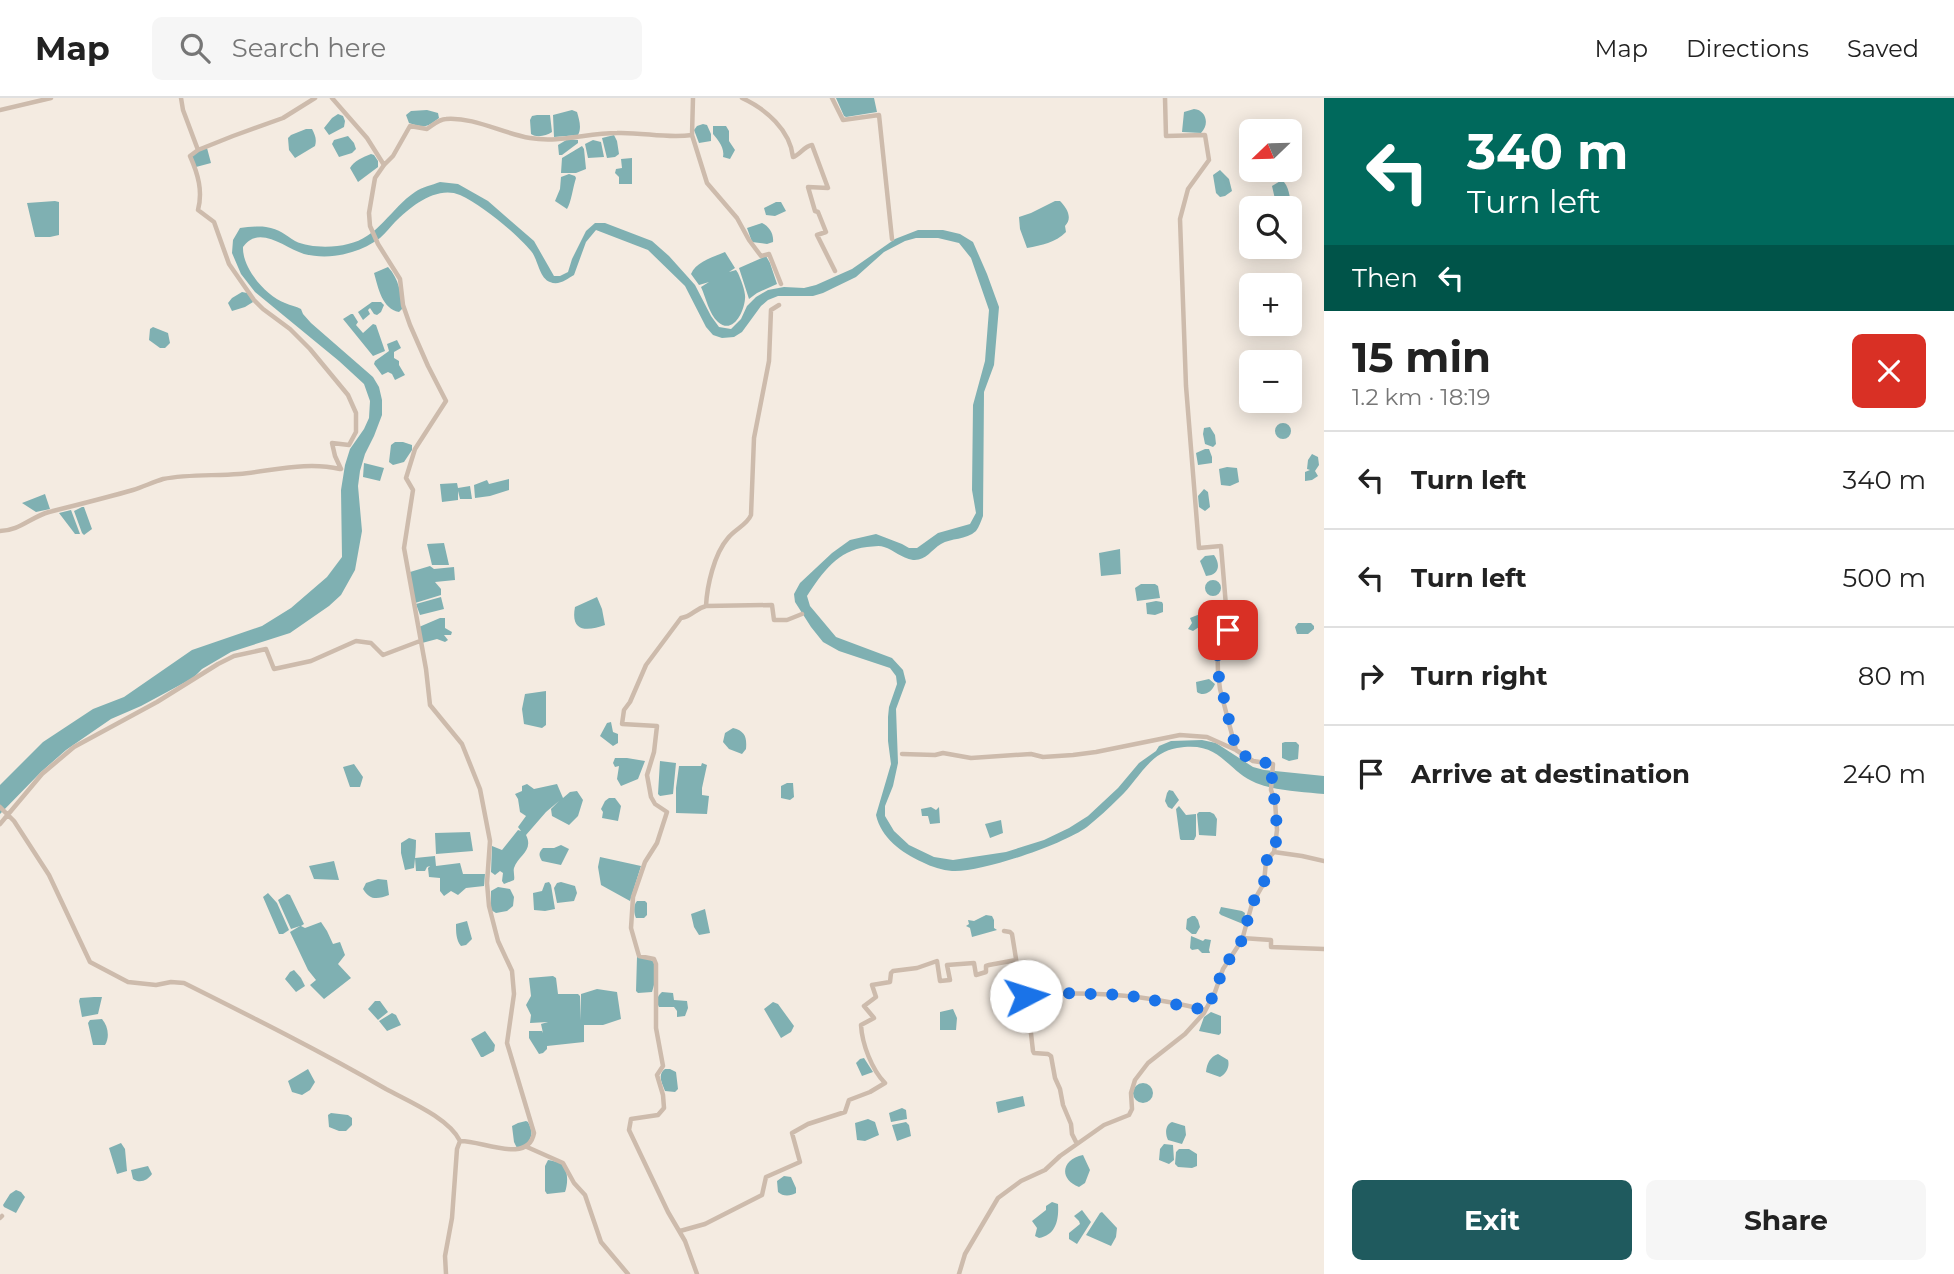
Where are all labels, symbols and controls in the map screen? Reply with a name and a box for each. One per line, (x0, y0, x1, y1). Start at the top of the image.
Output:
search box (152, 17, 642, 80)
text: Map (35, 28, 110, 68)
icon: search (176, 29, 214, 67)
text: Search here (232, 32, 386, 64)
text: Map (1595, 34, 1648, 63)
text: Directions (1686, 34, 1809, 63)
text: Saved (1847, 34, 1919, 63)
north arrow (1239, 119, 1302, 182)
map controls (1239, 119, 1302, 413)
text: 340 m (1467, 122, 1628, 181)
icon: left (1352, 126, 1443, 217)
text: Turn left (1467, 182, 1601, 221)
button: search (1239, 196, 1302, 259)
icon: left (1432, 259, 1470, 297)
text: Then (1352, 262, 1418, 294)
button: + (1239, 273, 1302, 336)
text: 15 min (1352, 331, 1491, 383)
button: close (1852, 334, 1926, 408)
button: − (1239, 350, 1302, 413)
text: 1.2 km · 18:19 (1352, 383, 1491, 411)
icon: left (1352, 461, 1390, 499)
text: Turn left (1411, 464, 1527, 496)
text: 340 m (1843, 464, 1926, 496)
icon: left (1352, 559, 1390, 597)
text: Turn left (1411, 562, 1527, 594)
text: 500 m (1842, 562, 1926, 594)
pin (1198, 600, 1258, 660)
icon: arrive (1209, 611, 1247, 649)
icon: right (1352, 657, 1390, 695)
text: Turn right (1411, 660, 1547, 692)
text: 80 m (1858, 660, 1926, 692)
icon: arrive (1352, 755, 1390, 793)
text: Arrive at destination (1411, 758, 1690, 790)
text: 240 m (1843, 758, 1926, 790)
position arrow (989, 959, 1063, 1033)
button: Exit (1352, 1180, 1632, 1260)
button: Share (1646, 1180, 1926, 1260)

